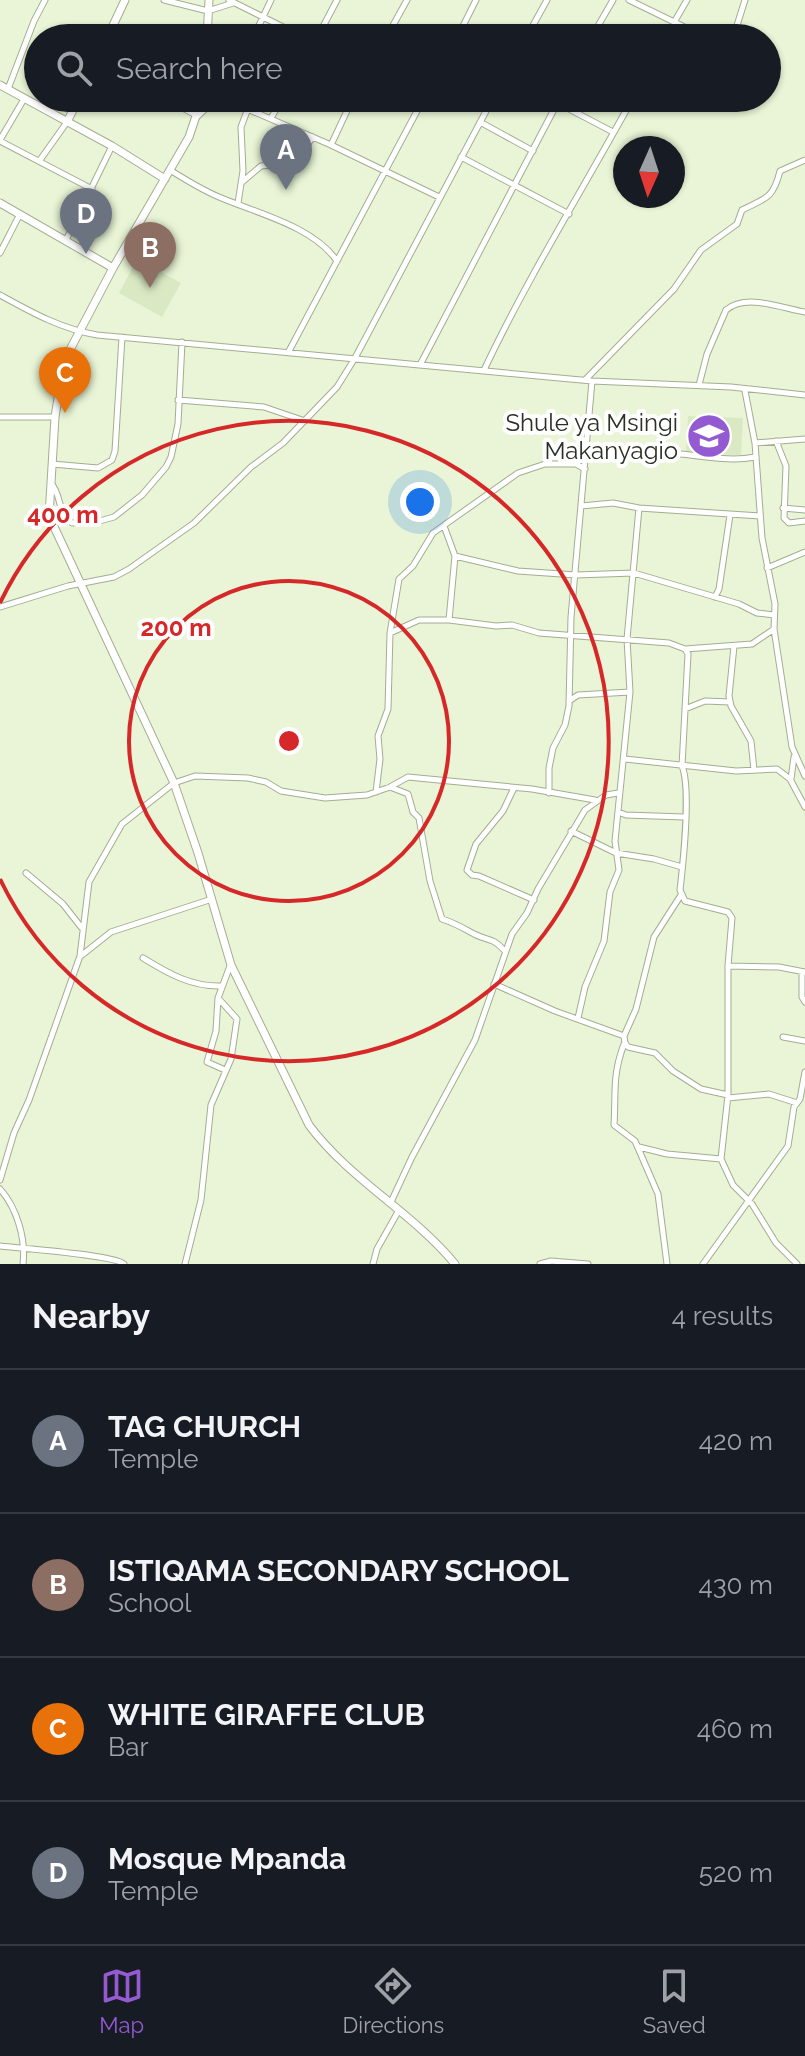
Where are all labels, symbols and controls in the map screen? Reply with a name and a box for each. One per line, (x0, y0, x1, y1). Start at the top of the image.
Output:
search box (24, 24, 781, 112)
icon: search (52, 46, 96, 90)
text: Search here (116, 51, 283, 86)
pin: A (260, 124, 312, 190)
north arrow (613, 136, 685, 208)
pin: D (60, 188, 112, 254)
pin: B (124, 222, 176, 288)
pin: C (39, 347, 91, 413)
place label: Shule ya Msingi Makanyagio (505, 408, 678, 465)
school or university icon: Shule ya Msingi Makanyagio (685, 412, 733, 460)
your location (400, 482, 440, 522)
text: 400 m (27, 500, 99, 529)
text: 200 m (140, 613, 212, 642)
centre of rings (275, 727, 303, 755)
text: Nearby (32, 1296, 150, 1336)
text: 4 results (672, 1301, 773, 1331)
text: TAG CHURCH (108, 1409, 301, 1444)
text: A (49, 1426, 67, 1456)
text: 420 m (699, 1426, 773, 1456)
text: Temple (108, 1444, 198, 1474)
text: ISTIQAMA SECONDARY SCHOOL (108, 1553, 569, 1588)
text: B (49, 1570, 67, 1600)
text: 430 m (698, 1570, 773, 1600)
text: School (108, 1588, 191, 1618)
text: WHITE GIRAFFE CLUB (108, 1697, 425, 1732)
text: C (49, 1714, 67, 1744)
text: 460 m (697, 1714, 773, 1744)
text: Bar (108, 1732, 149, 1762)
text: Mosque Mpanda (108, 1841, 346, 1876)
text: D (49, 1858, 67, 1888)
text: 520 m (699, 1858, 773, 1888)
text: Temple (108, 1876, 198, 1906)
tab: Map (99, 1964, 144, 2038)
tab: Directions (343, 1964, 444, 2038)
tab: Saved (643, 1964, 706, 2038)

